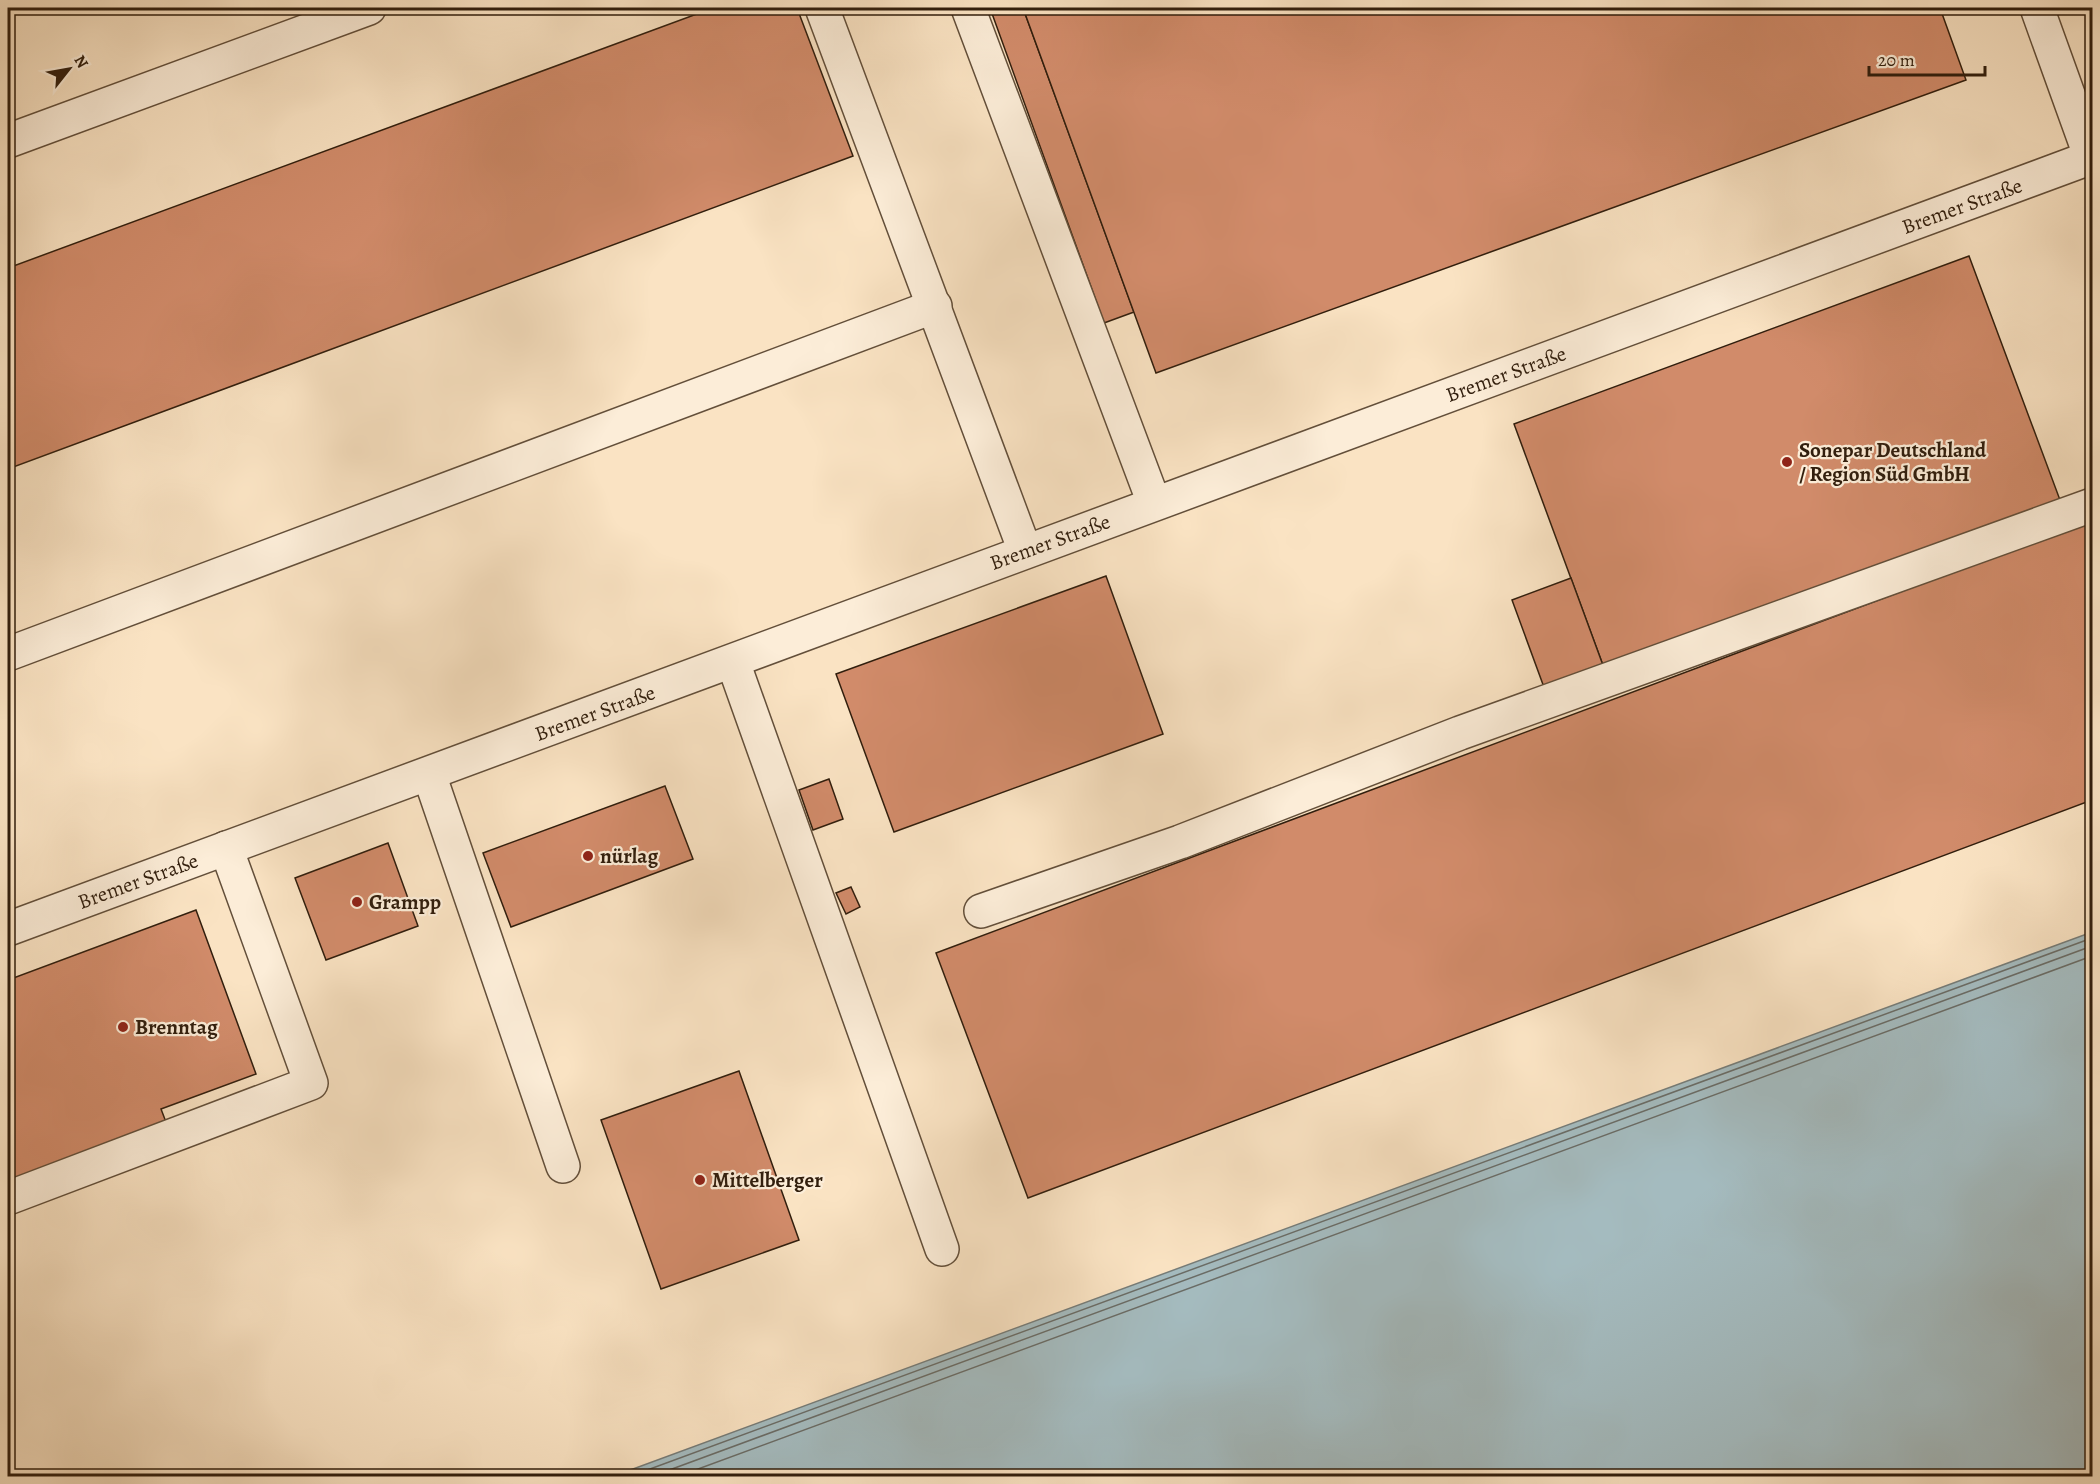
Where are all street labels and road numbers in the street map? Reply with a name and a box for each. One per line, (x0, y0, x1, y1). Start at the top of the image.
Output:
street label: Bremer Straße (1898, 171, 2026, 241)
street label: Bremer Straße (1442, 339, 1570, 409)
street label: Bremer Straße (986, 507, 1114, 577)
street label: Bremer Straße (531, 678, 659, 748)
street label: Bremer Straße (74, 846, 202, 916)

